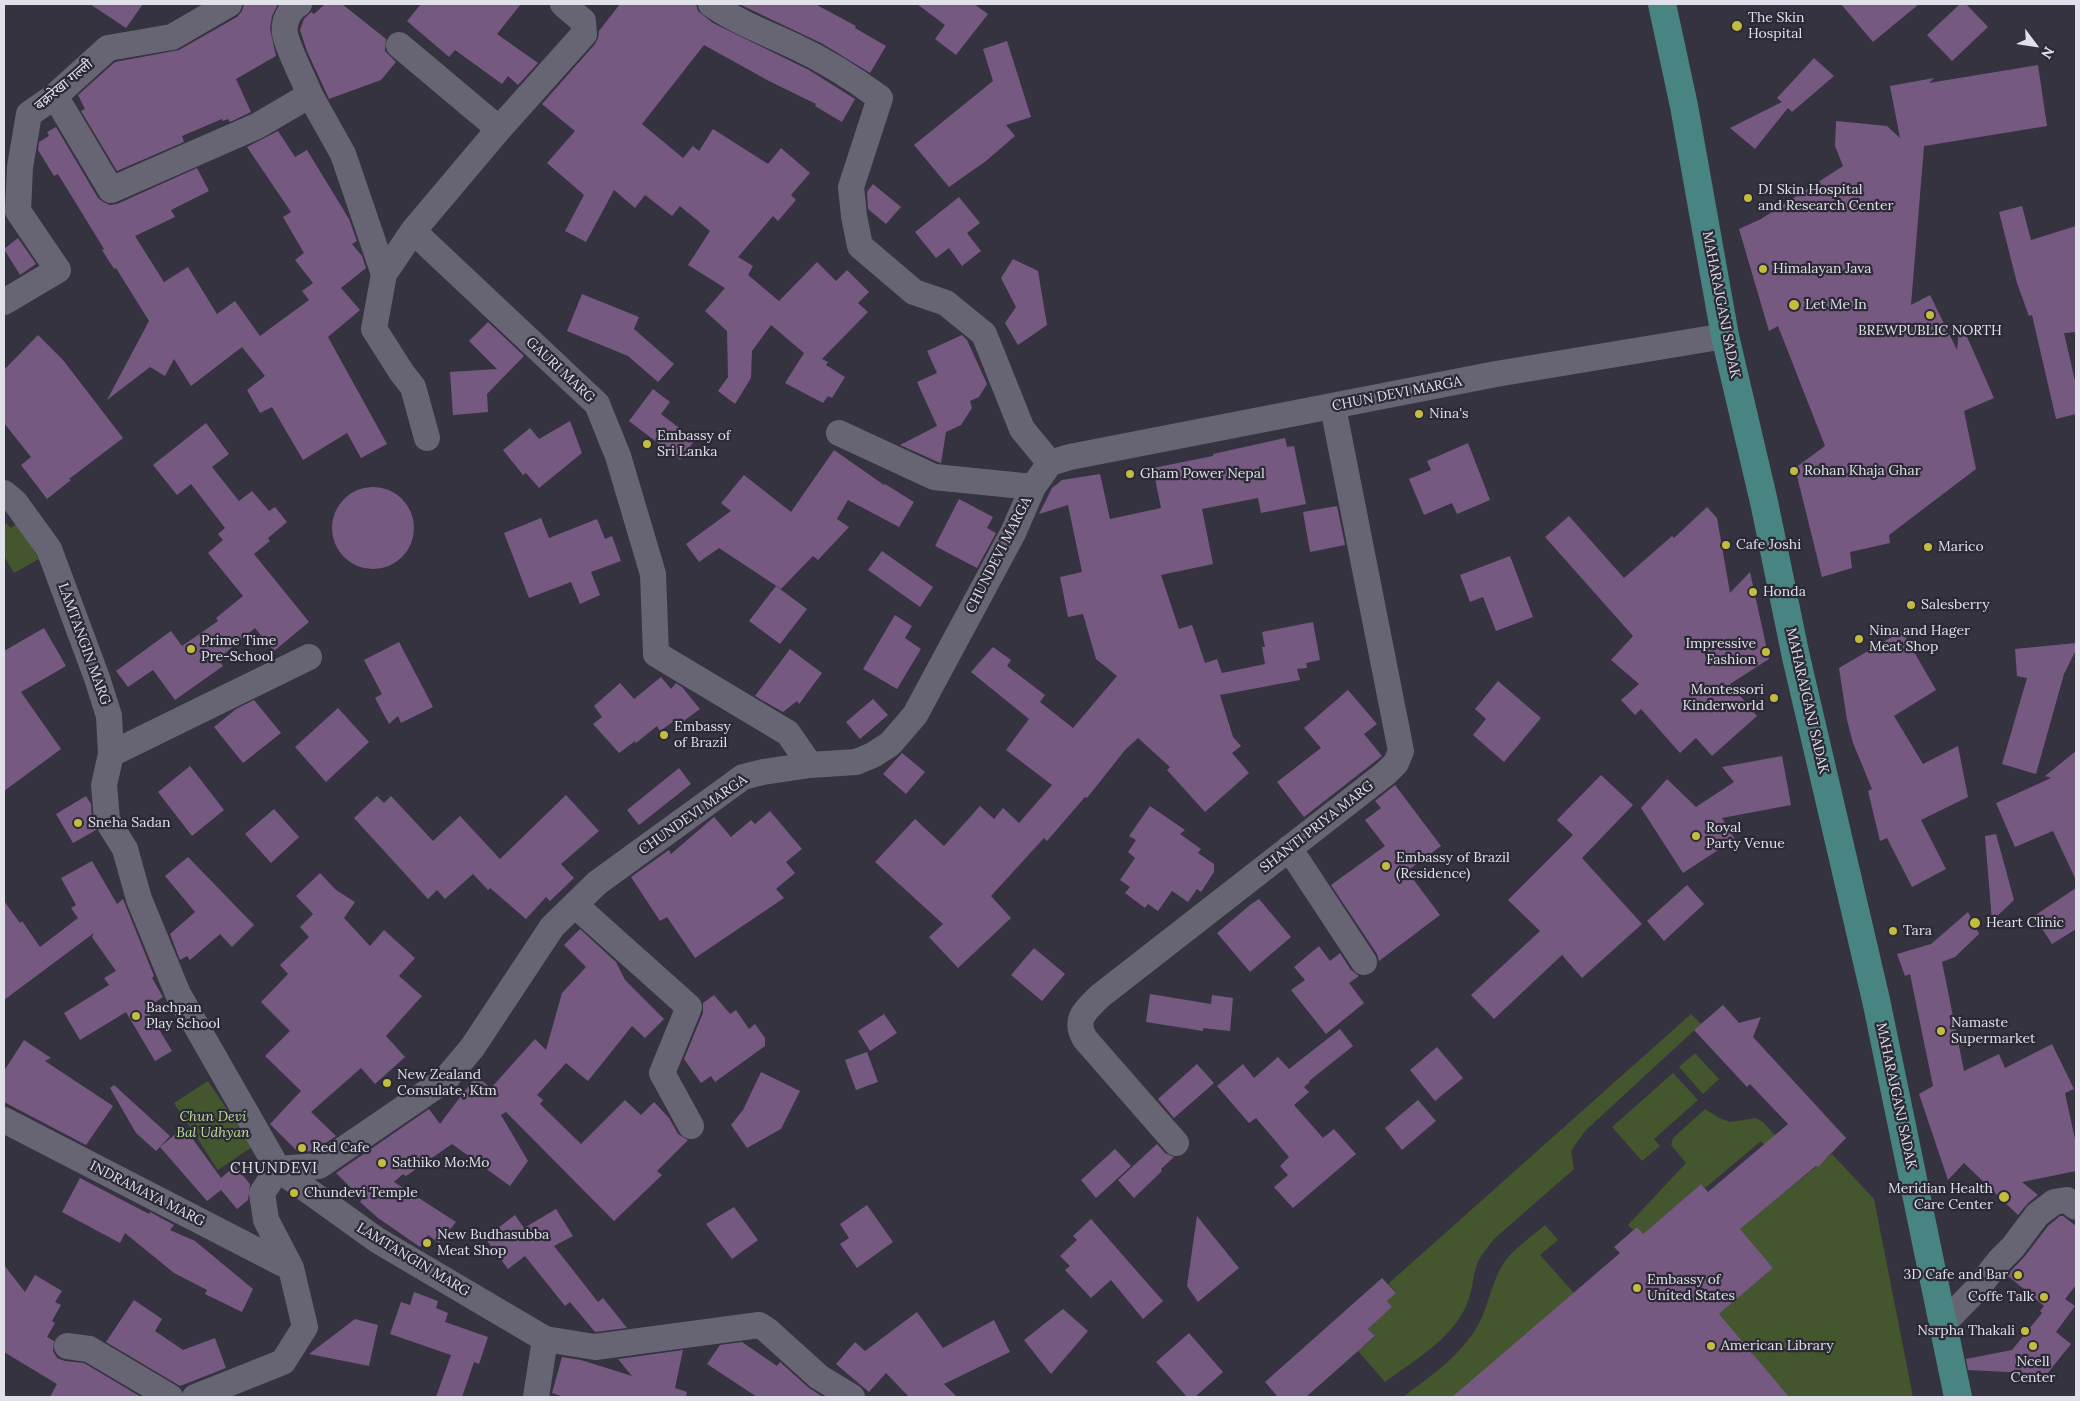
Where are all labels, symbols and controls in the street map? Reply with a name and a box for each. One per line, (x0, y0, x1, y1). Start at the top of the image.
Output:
place label: The Skin Hospital (1748, 10, 1805, 42)
marker: The Skin Hospital (1730, 19, 1744, 33)
north arrow (2010, 20, 2060, 70)
text: N (2037, 43, 2058, 62)
street label: बक्ररेखा गल्ली (32, 56, 96, 114)
place label: DI Skin Hospital and Research Center (1758, 182, 1894, 214)
marker: DI Skin Hospital and Research Center (1742, 192, 1754, 204)
street label: MAHARAJGANJ SADAK (1698, 230, 1744, 380)
place label: Himalayan Java (1773, 261, 1871, 277)
marker: Himalayan Java (1757, 263, 1769, 275)
place label: Let Me In (1805, 297, 1867, 313)
marker: Let Me In (1787, 298, 1801, 312)
marker: BREWPUBLIC NORTH (1924, 309, 1936, 321)
place label: BREWPUBLIC NORTH (1858, 323, 2002, 339)
street label: GAURI MARG (522, 334, 598, 406)
street label: CHUN DEVI MARGA (1331, 373, 1463, 415)
place label: Nina's (1429, 406, 1469, 422)
marker: Nina's (1413, 408, 1425, 420)
place label: Embassy of Sri Lanka (657, 428, 730, 461)
marker: Embassy of Sri Lanka (641, 438, 653, 450)
place label: Rohan Khaja Ghar (1804, 463, 1921, 479)
marker: Rohan Khaja Ghar (1788, 465, 1800, 477)
place label: Gham Power Nepal (1140, 466, 1265, 482)
marker: Gham Power Nepal (1124, 468, 1136, 480)
street label: CHUNDEVI MARGA (962, 494, 1036, 616)
place label: Cafe Joshi (1736, 537, 1801, 553)
marker: Cafe Joshi (1720, 539, 1732, 551)
place label: Marico (1938, 539, 1984, 555)
marker: Marico (1922, 541, 1934, 553)
street label: LAMTANGIN MARG (54, 581, 114, 707)
place label: Honda (1763, 584, 1806, 600)
marker: Honda (1747, 586, 1759, 598)
place label: Salesberry (1921, 597, 1990, 613)
marker: Salesberry (1905, 599, 1917, 611)
place label: Nina and Hager Meat Shop (1869, 623, 1970, 656)
street label: MAHARAJGANJ SADAK (1782, 626, 1832, 776)
place label: Prime Time Pre-School (201, 633, 276, 666)
marker: Nina and Hager Meat Shop (1853, 633, 1865, 645)
place label: Impressive Fashion (1686, 636, 1756, 669)
marker: Prime Time Pre-School (185, 643, 197, 655)
marker: Impressive Fashion (1760, 646, 1772, 658)
place label: Montessori Kinderworld (1682, 682, 1764, 714)
marker: Montessori Kinderworld (1768, 692, 1780, 704)
place label: Embassy of Brazil (674, 719, 731, 752)
marker: Embassy of Brazil (658, 729, 670, 741)
street label: CHUNDEVI MARGA (636, 771, 750, 859)
street label: SHANTI PRIYA MARG (1257, 777, 1377, 877)
place label: Sneha Sadan (88, 815, 170, 831)
marker: Sneha Sadan (72, 817, 84, 829)
place label: Royal Party Venue (1706, 820, 1785, 852)
marker: Royal Party Venue (1690, 830, 1702, 842)
place label: Embassy of Brazil (Residence) (1396, 850, 1510, 882)
marker: Embassy of Brazil (Residence) (1380, 860, 1392, 872)
place label: Heart Clinic (1986, 915, 2064, 931)
marker: Heart Clinic (1968, 916, 1982, 930)
place label: Tara (1903, 923, 1932, 939)
marker: Tara (1887, 925, 1899, 937)
place label: Bachpan Play School (146, 1000, 220, 1032)
marker: Bachpan Play School (130, 1010, 142, 1022)
place label: Namaste Supermarket (1951, 1015, 2035, 1048)
street label: MAHARAJGANJ SADAK (1872, 1021, 1920, 1171)
marker: Namaste Supermarket (1935, 1025, 1947, 1037)
place label: New Zealand Consulate, Ktm (397, 1067, 497, 1100)
marker: New Zealand Consulate, Ktm (381, 1077, 393, 1089)
park label: Chun Devi Bal Udhyan (176, 1109, 250, 1142)
place label: Red Cafe (312, 1140, 370, 1156)
marker: Red Cafe (296, 1142, 308, 1154)
place label: Sathiko Mo:Mo (392, 1155, 489, 1171)
marker: Sathiko Mo:Mo (376, 1157, 388, 1169)
street label: INDRAMAYA MARG (87, 1158, 207, 1230)
district label: CHUNDEVI (229, 1160, 319, 1178)
place label: Meridian Health Care Center (1888, 1181, 1993, 1214)
place label: Chundevi Temple (304, 1185, 418, 1201)
marker: Chundevi Temple (288, 1187, 300, 1199)
marker: Meridian Health Care Center (1997, 1190, 2011, 1204)
street label: LAMTANGIN MARG (354, 1220, 472, 1300)
place label: New Budhasubba Meat Shop (437, 1227, 549, 1260)
marker: New Budhasubba Meat Shop (421, 1237, 433, 1249)
place label: 3D Cafe and Bar (1903, 1267, 2008, 1283)
marker: 3D Cafe and Bar (2012, 1269, 2024, 1281)
place label: Embassy of United States (1647, 1272, 1735, 1304)
marker: Embassy of United States (1631, 1282, 1643, 1294)
place label: Coffe Talk (1968, 1289, 2034, 1305)
marker: Coffe Talk (2038, 1291, 2050, 1303)
place label: Nsrpha Thakali (1917, 1323, 2015, 1339)
marker: Nsrpha Thakali (2019, 1325, 2031, 1337)
place label: American Library (1721, 1338, 1834, 1354)
marker: American Library (1705, 1340, 1717, 1352)
marker: Ncell Center (2027, 1340, 2039, 1352)
place label: Ncell Center (2011, 1354, 2055, 1386)

